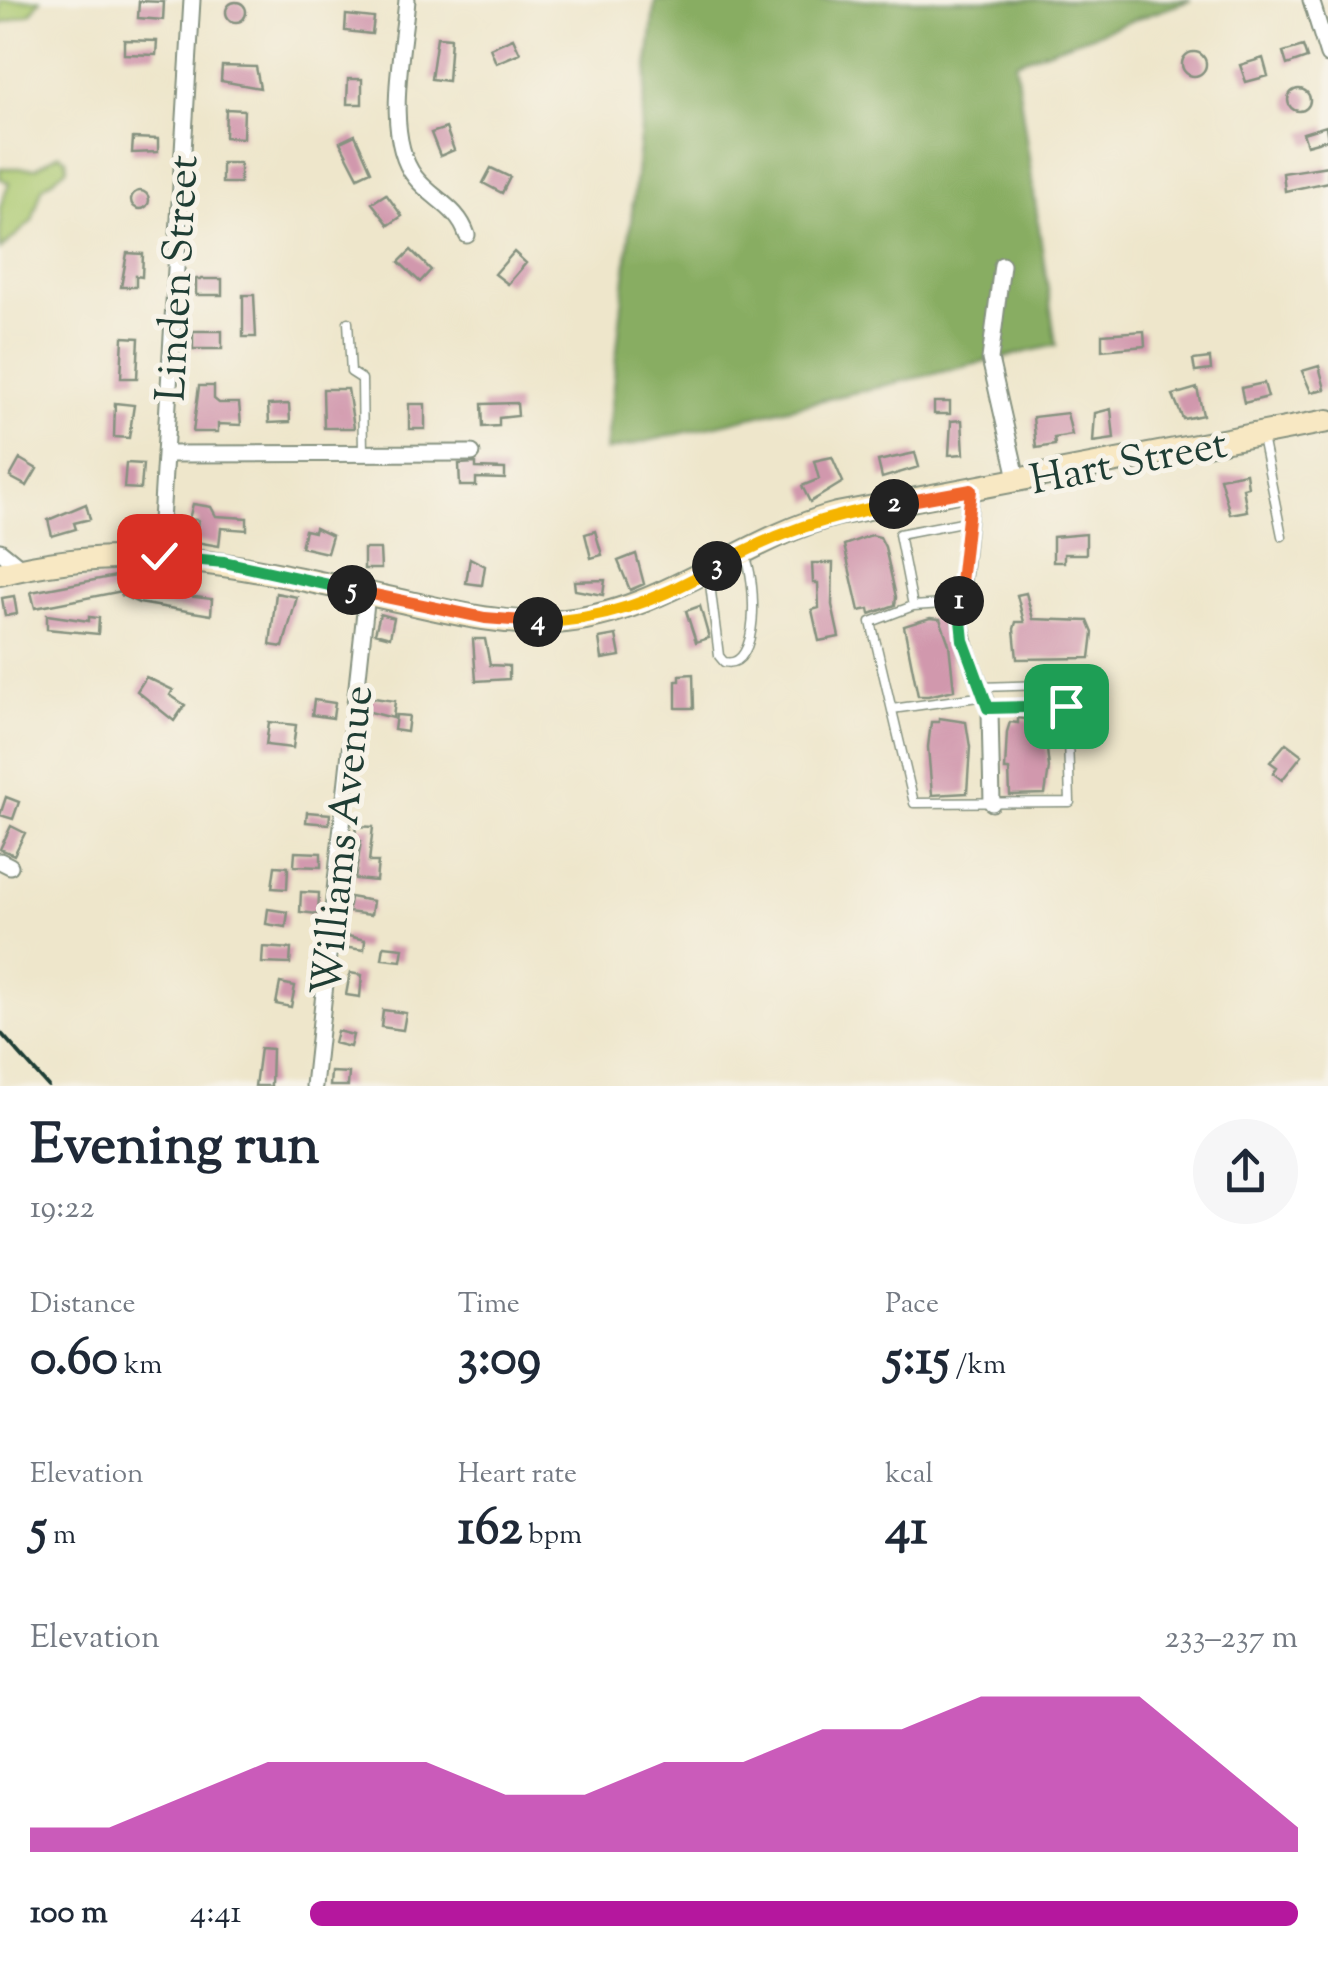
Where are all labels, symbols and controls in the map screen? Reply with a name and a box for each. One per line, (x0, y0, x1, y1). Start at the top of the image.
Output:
street label: Linden Street (144, 153, 216, 403)
street label: Hart Street (1025, 416, 1233, 513)
pin: 2 (869, 479, 919, 529)
text: 2 (887, 484, 901, 524)
pin (117, 514, 202, 599)
icon: check (132, 529, 187, 584)
pin: 3 (692, 541, 742, 591)
text: 3 (711, 546, 723, 586)
pin: 5 (327, 565, 377, 615)
text: 5 (347, 570, 357, 610)
pin: 1 (934, 576, 984, 626)
text: 1 (954, 581, 964, 621)
pin: 4 (513, 597, 563, 647)
text: 4 (531, 602, 545, 642)
pin (1024, 664, 1109, 749)
icon: arrive (1039, 679, 1094, 734)
street label: Williams Avenue (299, 683, 391, 998)
text: Evening run (30, 1109, 319, 1188)
button: share (1193, 1119, 1298, 1224)
text: 19:22 (30, 1186, 94, 1232)
text: Distance (30, 1285, 136, 1325)
text: Time (458, 1285, 520, 1325)
text: Pace (885, 1285, 939, 1325)
text: 0.60 (30, 1325, 118, 1397)
text: 3:09 (458, 1325, 541, 1397)
text: 5:15 (885, 1325, 950, 1397)
text: km (118, 1346, 162, 1386)
text: /km (950, 1346, 1006, 1386)
text: Elevation (30, 1455, 144, 1495)
text: Heart rate (458, 1455, 577, 1495)
text: kcal (885, 1455, 933, 1495)
text: 5 (30, 1495, 47, 1567)
text: 162 (458, 1495, 522, 1567)
text: 41 (885, 1495, 928, 1567)
text: m (47, 1516, 76, 1556)
text: bpm (522, 1516, 582, 1556)
text: Elevation (30, 1616, 160, 1662)
text: 233–237 m (1165, 1616, 1298, 1662)
text: 100 m (30, 1891, 108, 1937)
text: 4:41 (190, 1891, 241, 1937)

